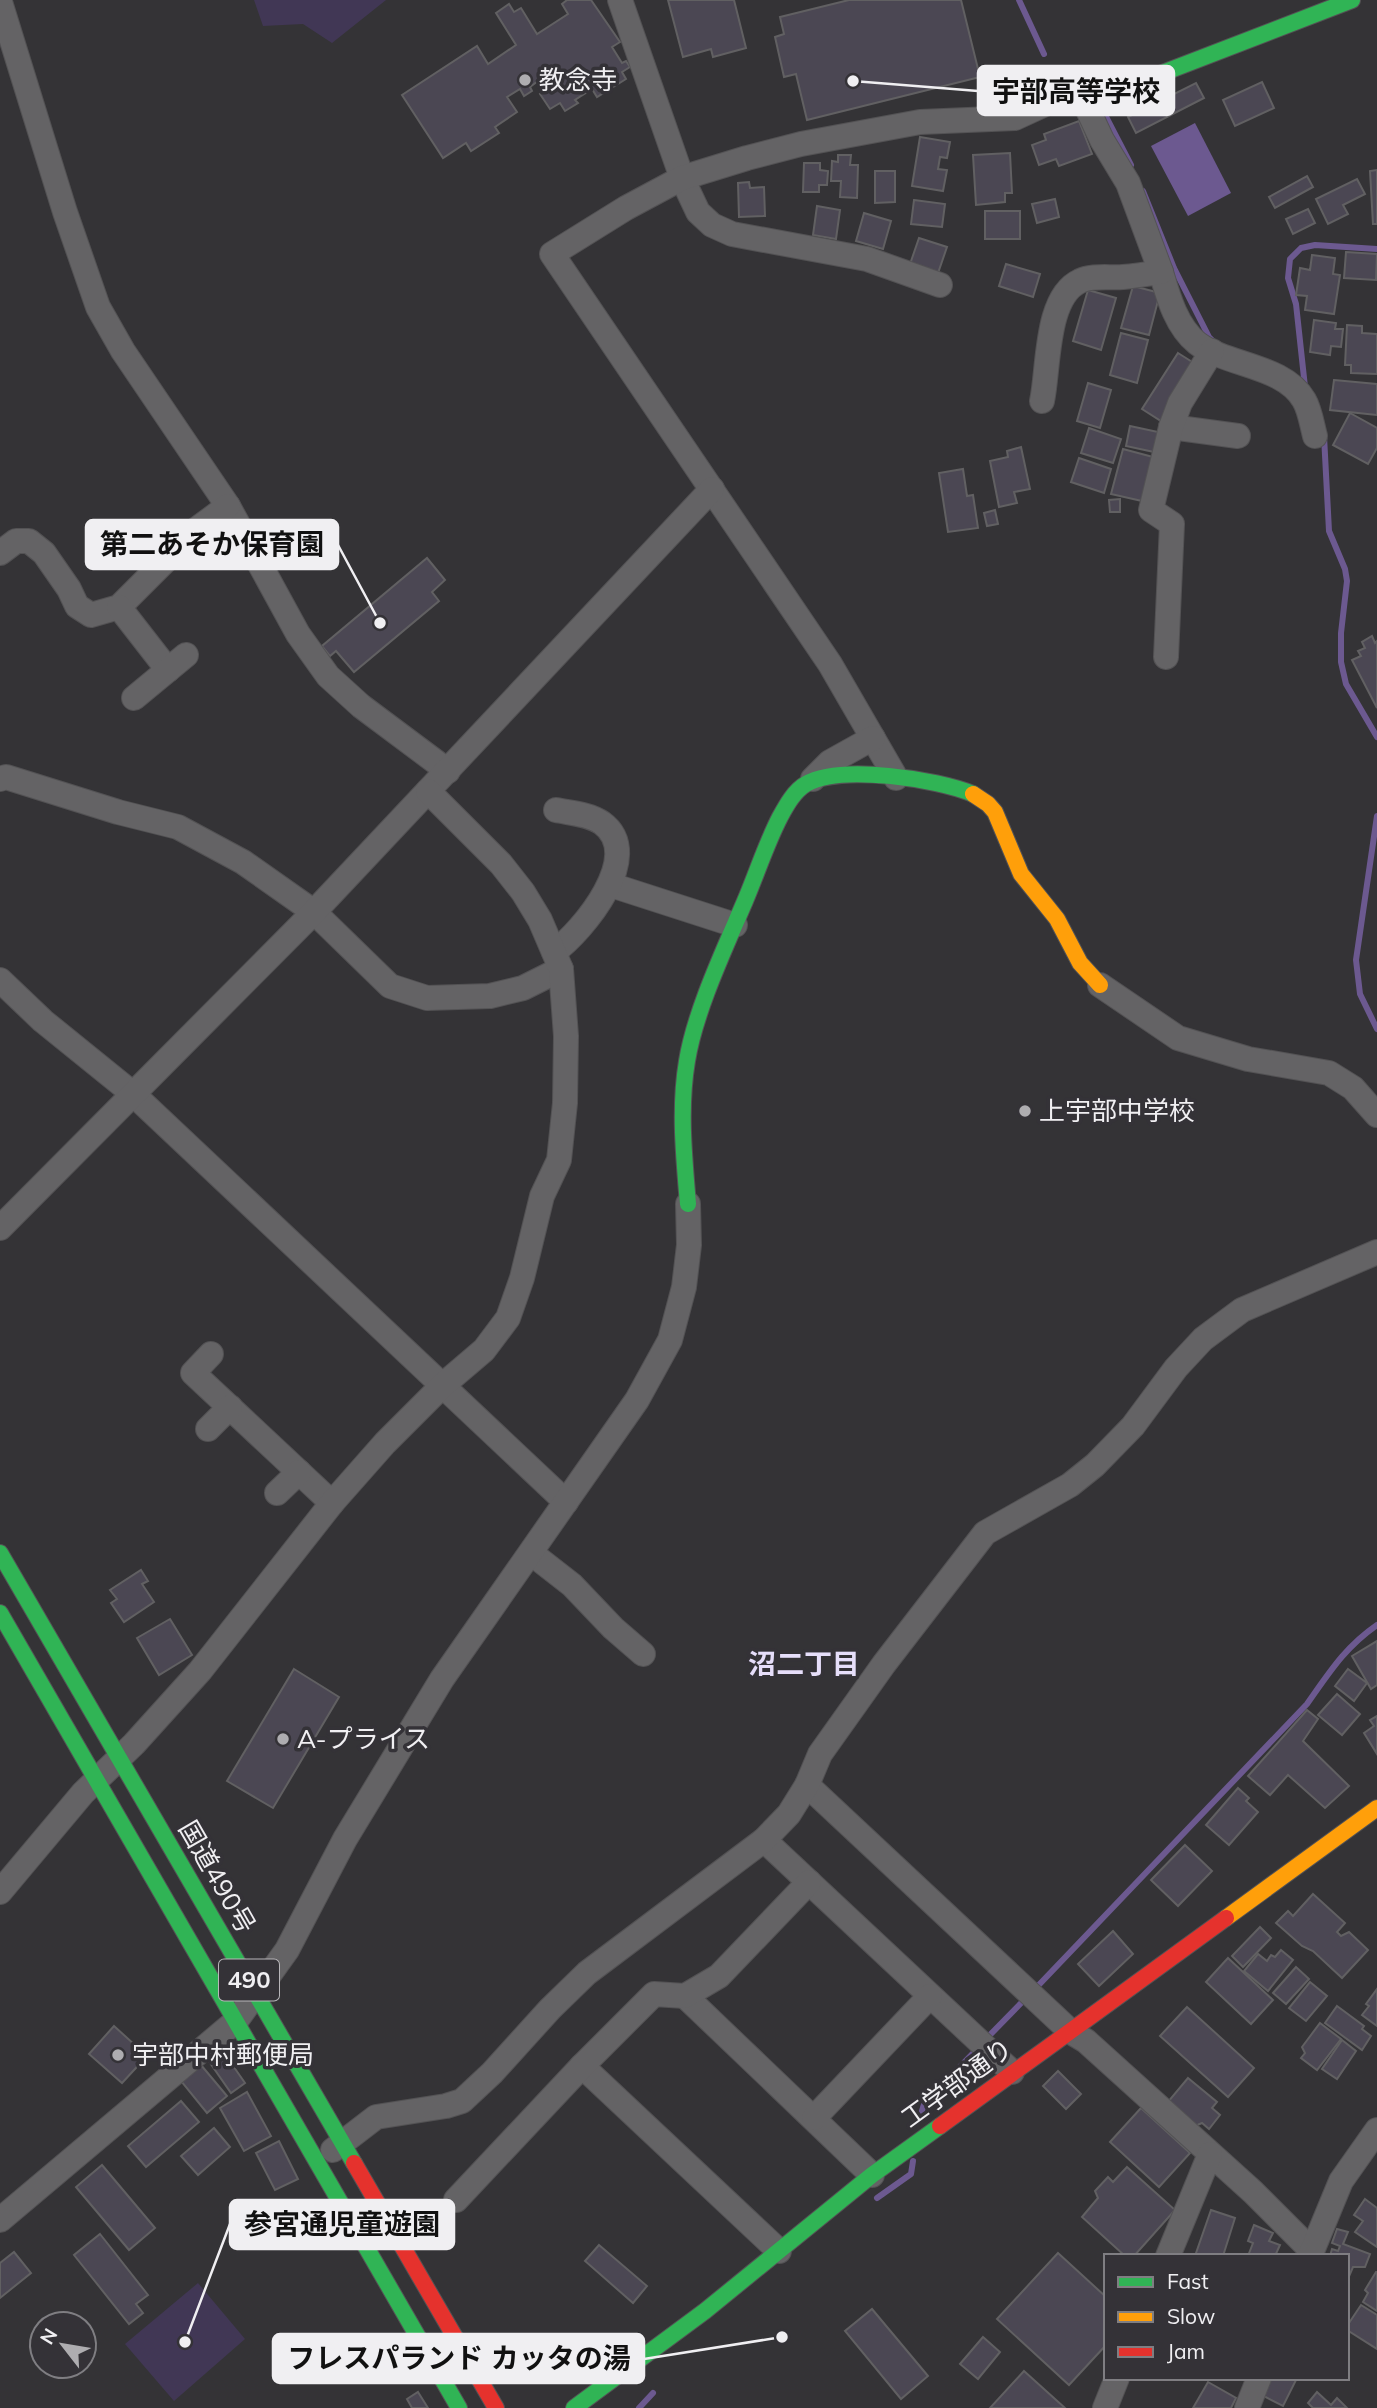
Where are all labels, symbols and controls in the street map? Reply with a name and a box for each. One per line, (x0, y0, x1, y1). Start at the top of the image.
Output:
place label: 教念寺 (539, 63, 617, 96)
callout: 宇部高等学校 (978, 66, 1174, 115)
marker: 教念寺 (517, 72, 533, 88)
text: 宇部高等学校 (992, 73, 1160, 108)
callout: 第二あそか保育園 (86, 520, 338, 569)
text: 第二あそか保育園 (100, 526, 324, 561)
place label: 上宇部中学校 (1039, 1094, 1195, 1127)
marker: 上宇部中学校 (1017, 1103, 1033, 1119)
district label: 沼二丁目 (748, 1646, 860, 1681)
place label: A-プライス (297, 1722, 430, 1755)
marker: A-プライス (275, 1731, 291, 1747)
street label: 国道490号 (172, 1814, 263, 1939)
road number: 490 (219, 1959, 279, 2000)
street label: 工学部通り (894, 2031, 1019, 2134)
place label: 宇部中村郵便局 (132, 2038, 314, 2071)
marker: 宇部中村郵便局 (110, 2047, 126, 2063)
callout: 参宮通児童遊園 (230, 2200, 454, 2249)
text: 参宮通児童遊園 (244, 2206, 440, 2241)
legend (1104, 2254, 1349, 2380)
text: Fast (1167, 2268, 1209, 2294)
text: Slow (1167, 2303, 1215, 2329)
north arrow (28, 2310, 98, 2380)
text: N (34, 2324, 62, 2349)
callout: フレスパランド カッタの湯 (273, 2334, 644, 2383)
text: Jam (1167, 2338, 1205, 2364)
text: フレスパランド カッタの湯 (287, 2340, 631, 2375)

